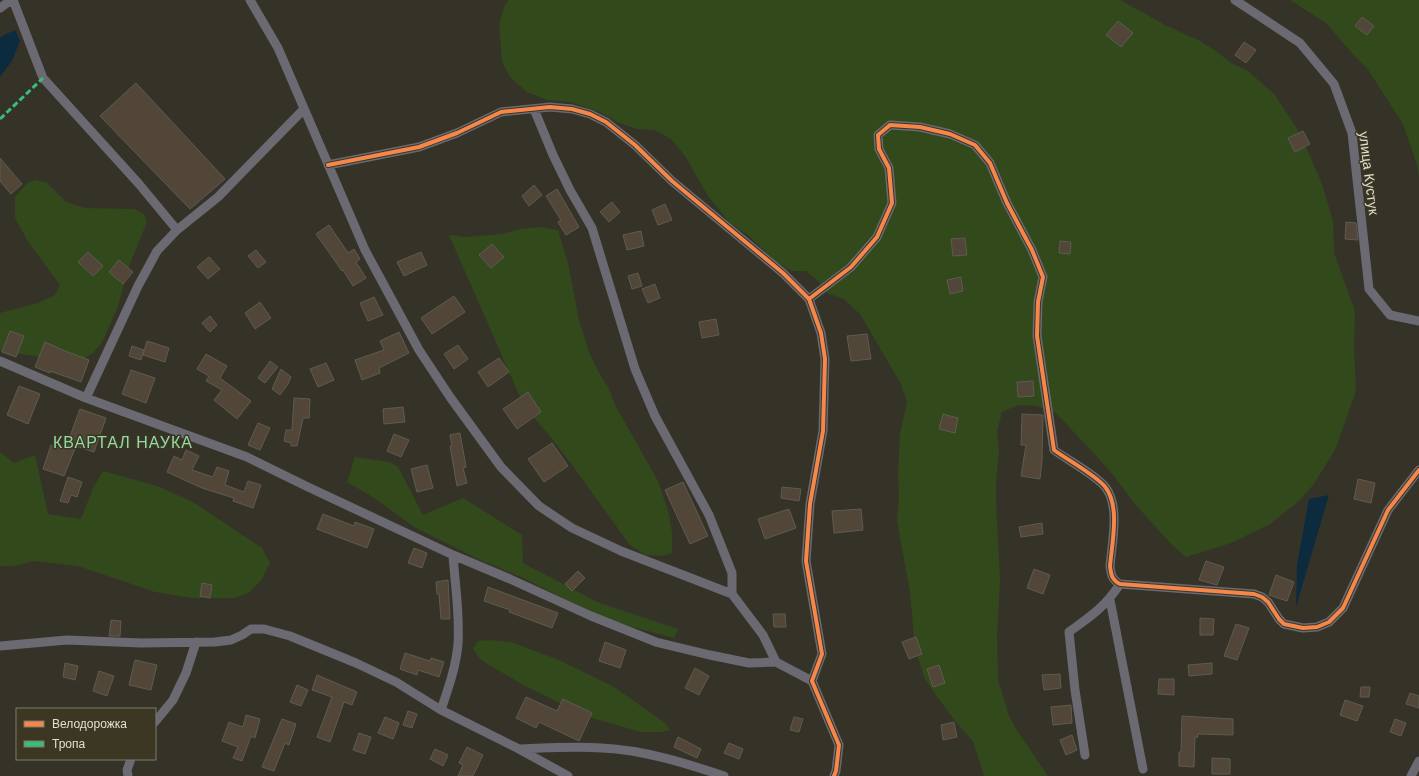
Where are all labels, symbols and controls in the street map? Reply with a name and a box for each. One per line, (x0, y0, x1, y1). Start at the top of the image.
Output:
street label: улица Кустук (1356, 130, 1382, 217)
district label: КВАРТАЛ НАУКА (53, 434, 193, 451)
legend (16, 708, 156, 760)
text: Велодорожка (52, 717, 127, 731)
text: Тропа (52, 737, 86, 751)

